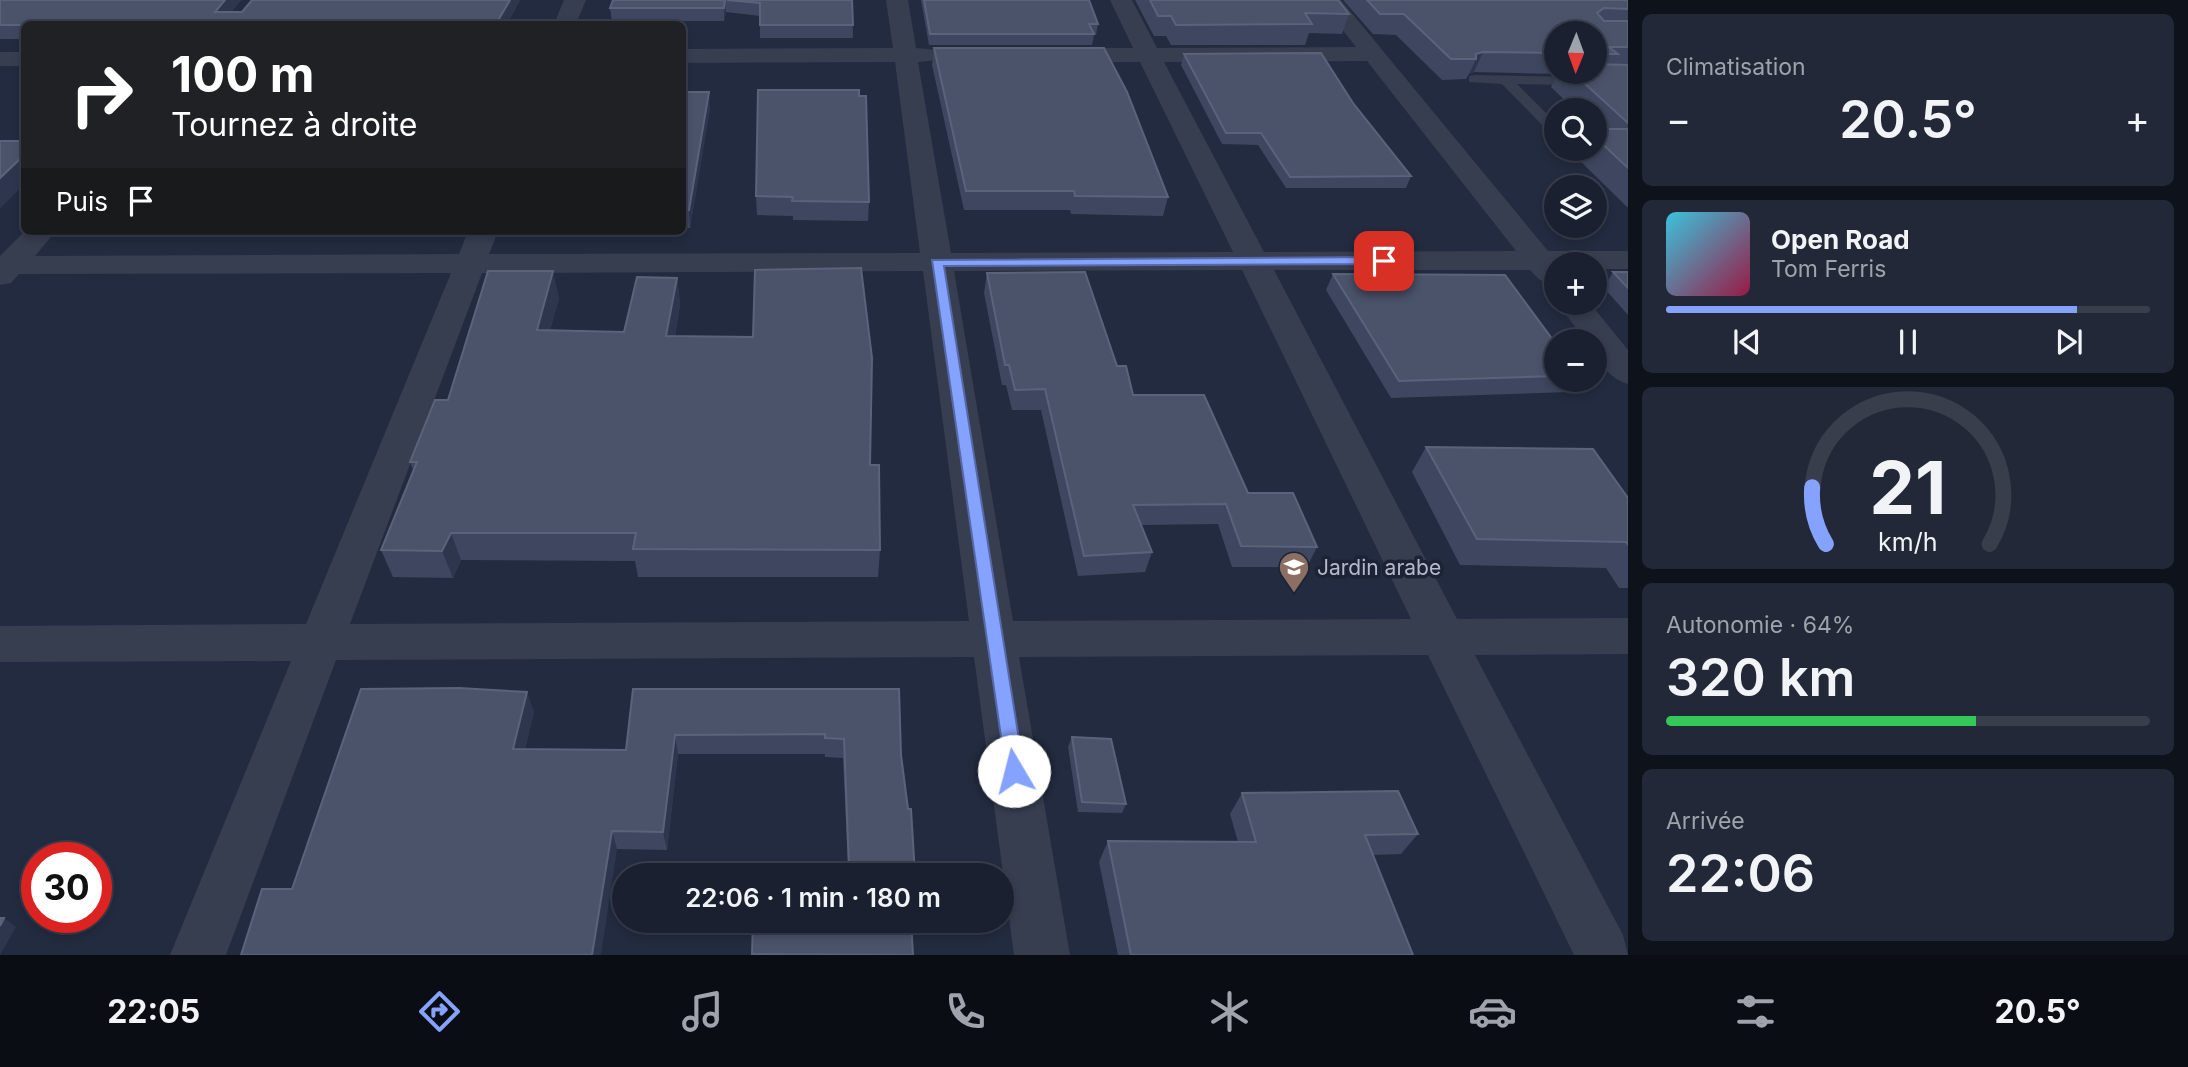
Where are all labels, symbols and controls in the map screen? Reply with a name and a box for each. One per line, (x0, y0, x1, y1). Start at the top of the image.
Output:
north arrow (1544, 21, 1606, 84)
map controls (1544, 21, 1607, 392)
text: 100 m (171, 45, 315, 104)
icon: right (56, 49, 147, 140)
text: Climatisation (1666, 53, 1806, 81)
text: 20.5° (1839, 88, 1977, 151)
text: − (1666, 96, 1691, 142)
text: + (2125, 96, 2150, 142)
button: search (1544, 98, 1607, 161)
text: Tournez à droite (171, 105, 417, 144)
button: layers (1544, 175, 1607, 238)
icon: arrive (122, 182, 160, 220)
text: Puis (56, 186, 108, 217)
text: Open Road (1771, 224, 1910, 255)
pin (1354, 231, 1414, 291)
icon: arrive (1365, 242, 1403, 280)
button: + (1544, 252, 1607, 315)
text: Tom Ferris (1771, 255, 1886, 283)
icon: previous (1728, 323, 1766, 361)
icon: pause (1889, 323, 1927, 361)
icon: next (2050, 323, 2088, 361)
button: − (1544, 329, 1607, 392)
text: 21 (1869, 443, 1947, 532)
text: km/h (1878, 526, 1938, 556)
school or university icon: Jardin arabe (1277, 550, 1311, 594)
place label: Jardin arabe (1317, 555, 1441, 580)
text: Autonomie · 64% (1666, 611, 1854, 639)
text: 320 km (1666, 646, 1855, 709)
position arrow (977, 734, 1051, 808)
text: Arrivée (1666, 807, 1745, 835)
speed limit sign: 30 (21, 842, 112, 933)
text: 22:06 (1666, 842, 1815, 905)
text: 22:06 · 1 min · 180 m (685, 882, 941, 913)
icon: directions (415, 987, 464, 1036)
icon: music (678, 987, 727, 1036)
icon: phone (941, 987, 990, 1036)
icon: climate (1205, 987, 1254, 1036)
icon: car (1468, 987, 1517, 1036)
icon: filters (1731, 987, 1780, 1036)
text: 22:05 (107, 992, 200, 1031)
text: 20.5° (1994, 992, 2081, 1031)

